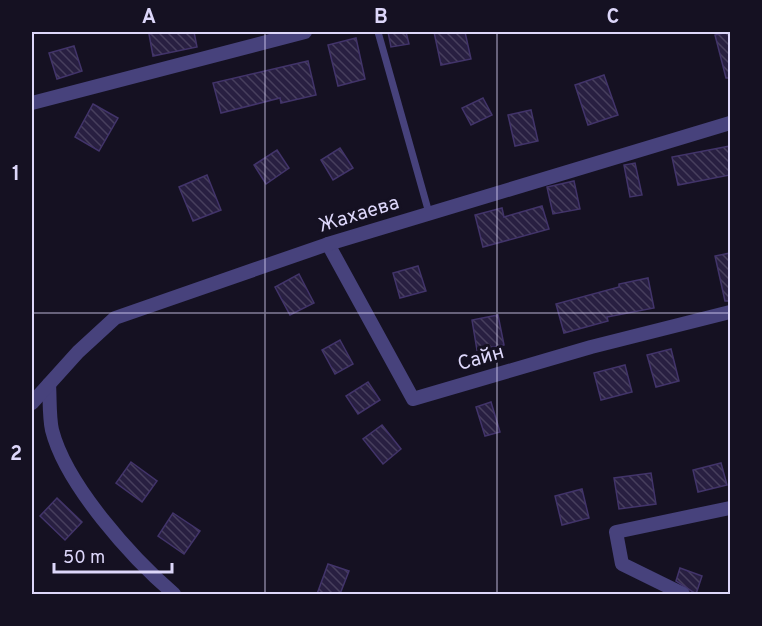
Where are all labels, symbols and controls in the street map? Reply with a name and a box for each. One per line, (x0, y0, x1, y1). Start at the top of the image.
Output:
text: A (142, 5, 156, 31)
text: B (374, 5, 388, 31)
text: C (607, 5, 619, 31)
text: 1 (12, 162, 20, 188)
street label: Жахаева (315, 190, 403, 240)
street label: Сайн (455, 340, 507, 378)
text: 2 (10, 442, 22, 468)
scale bar (54, 536, 172, 574)
text: 50 m (63, 547, 105, 570)

